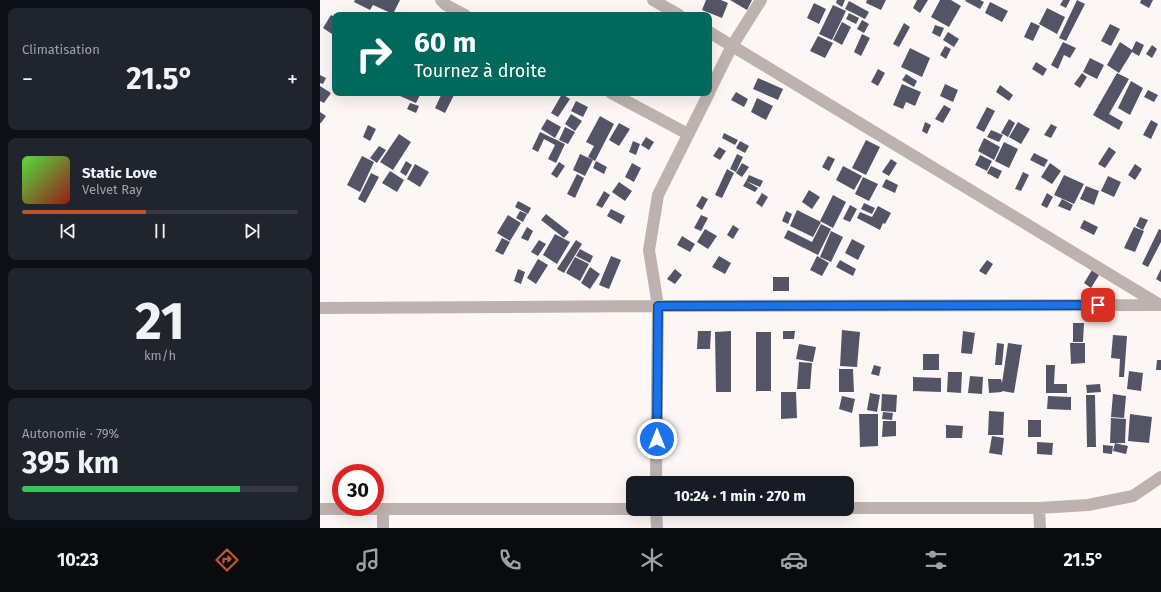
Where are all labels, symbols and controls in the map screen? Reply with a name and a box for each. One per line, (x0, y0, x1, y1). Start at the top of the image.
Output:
text: 60 m (414, 26, 476, 59)
icon: right (348, 28, 400, 80)
text: Climatisation (22, 42, 100, 57)
text: Tournez à droite (414, 60, 546, 82)
text: 21.5° (126, 61, 194, 97)
text: − (22, 66, 33, 93)
text: + (287, 66, 298, 93)
text: Static Love (82, 164, 157, 182)
text: Velvet Ray (82, 182, 142, 197)
icon: previous (57, 220, 79, 242)
icon: pause (149, 220, 171, 242)
icon: next (241, 220, 263, 242)
pin (1081, 288, 1115, 322)
text: 21 (135, 290, 185, 353)
icon: arrive (1087, 294, 1109, 316)
text: km/h (144, 348, 176, 363)
position arrow (636, 418, 678, 460)
text: Autonomie · 79% (22, 426, 119, 441)
text: 395 km (22, 445, 119, 481)
speed limit sign: 30 (332, 464, 384, 516)
text: 10:24 · 1 min · 270 m (674, 487, 806, 505)
icon: directions (213, 546, 241, 574)
icon: music (354, 546, 382, 574)
icon: phone (496, 546, 524, 574)
icon: climate (638, 546, 666, 574)
icon: car (780, 546, 808, 574)
icon: filters (922, 546, 950, 574)
text: 10:23 (57, 549, 99, 571)
text: 21.5° (1063, 549, 1104, 571)

